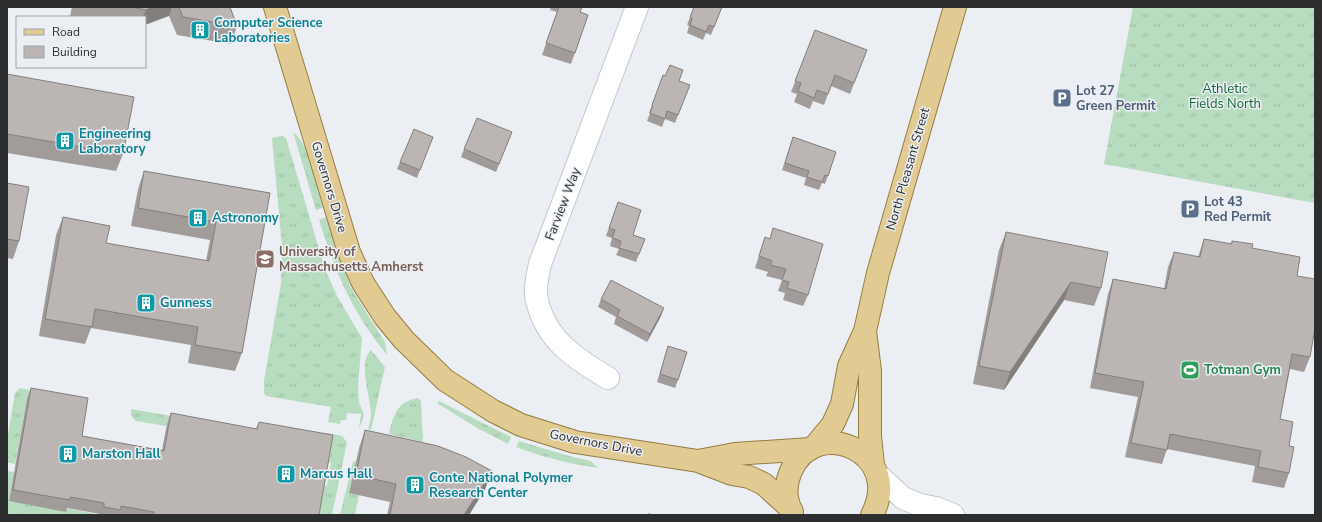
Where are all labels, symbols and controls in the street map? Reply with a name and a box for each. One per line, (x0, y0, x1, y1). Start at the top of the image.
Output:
place label: Computer Science Laboratories (214, 14, 323, 47)
legend (16, 16, 146, 68)
building icon: Computer Science Laboratories (189, 19, 211, 41)
text: Road (52, 24, 80, 40)
text: Building (52, 44, 97, 60)
park label: Athletic Fields North (1189, 80, 1261, 113)
place label: Lot 27 Green Permit (1076, 82, 1157, 115)
parking icon: Lot 27 Green Permit (1051, 87, 1073, 109)
street label: North Pleasant Street (882, 105, 934, 232)
place label: Engineering Laboratory (79, 125, 151, 158)
building icon: Engineering Laboratory (54, 130, 76, 152)
street label: Governors Drive (307, 139, 351, 235)
street label: Farview Way (541, 165, 585, 243)
place label: Lot 43 Red Permit (1204, 193, 1272, 226)
parking icon: Lot 43 Red Permit (1179, 198, 1201, 220)
building icon: Astronomy (187, 207, 209, 229)
place label: Astronomy (212, 209, 279, 227)
place label: University of Massachusetts Amherst (279, 243, 424, 276)
school or university icon: University of Massachusetts Amherst (254, 248, 276, 270)
building icon: Gunness (135, 292, 157, 314)
place label: Gunness (160, 294, 212, 312)
sports icon: Totman Gym (1179, 359, 1201, 381)
place label: Totman Gym (1204, 361, 1281, 379)
street label: Governors Drive (548, 425, 644, 461)
building icon: Marston Hall (57, 443, 79, 465)
place label: Marston Hall (82, 445, 162, 463)
building icon: Marcus Hall (275, 463, 297, 485)
place label: Marcus Hall (300, 465, 373, 483)
place label: Conte National Polymer Research Center (429, 469, 574, 502)
building icon: Conte National Polymer Research Center (404, 474, 426, 496)

